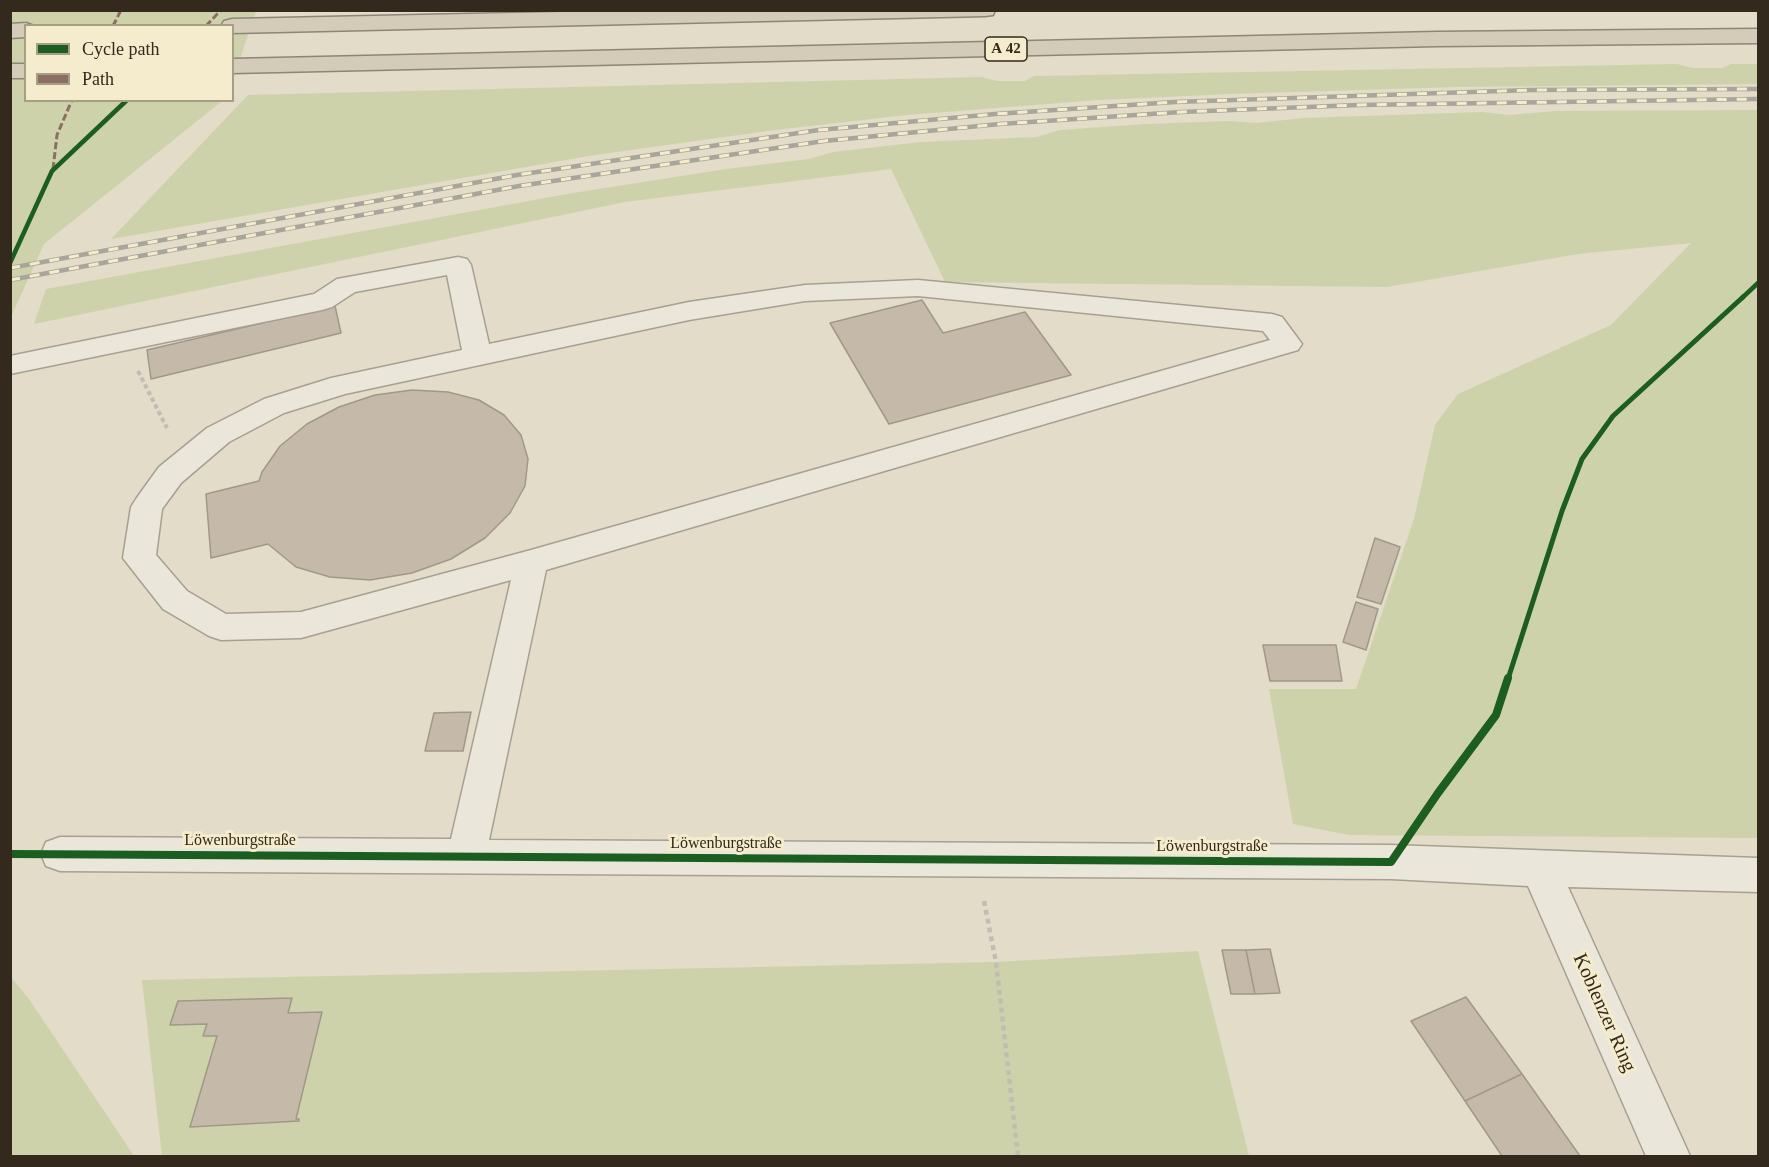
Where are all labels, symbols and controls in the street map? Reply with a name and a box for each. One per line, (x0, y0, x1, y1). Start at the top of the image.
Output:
legend (24, 24, 234, 102)
road number: A 42 (985, 37, 1027, 61)
text: Cycle path (82, 39, 159, 59)
text: Path (82, 69, 114, 89)
street label: Löwenburgstraße (184, 831, 296, 851)
street label: Löwenburgstraße (670, 834, 782, 854)
street label: Löwenburgstraße (1156, 837, 1268, 857)
street label: Koblenzer Ring (1567, 950, 1641, 1076)

